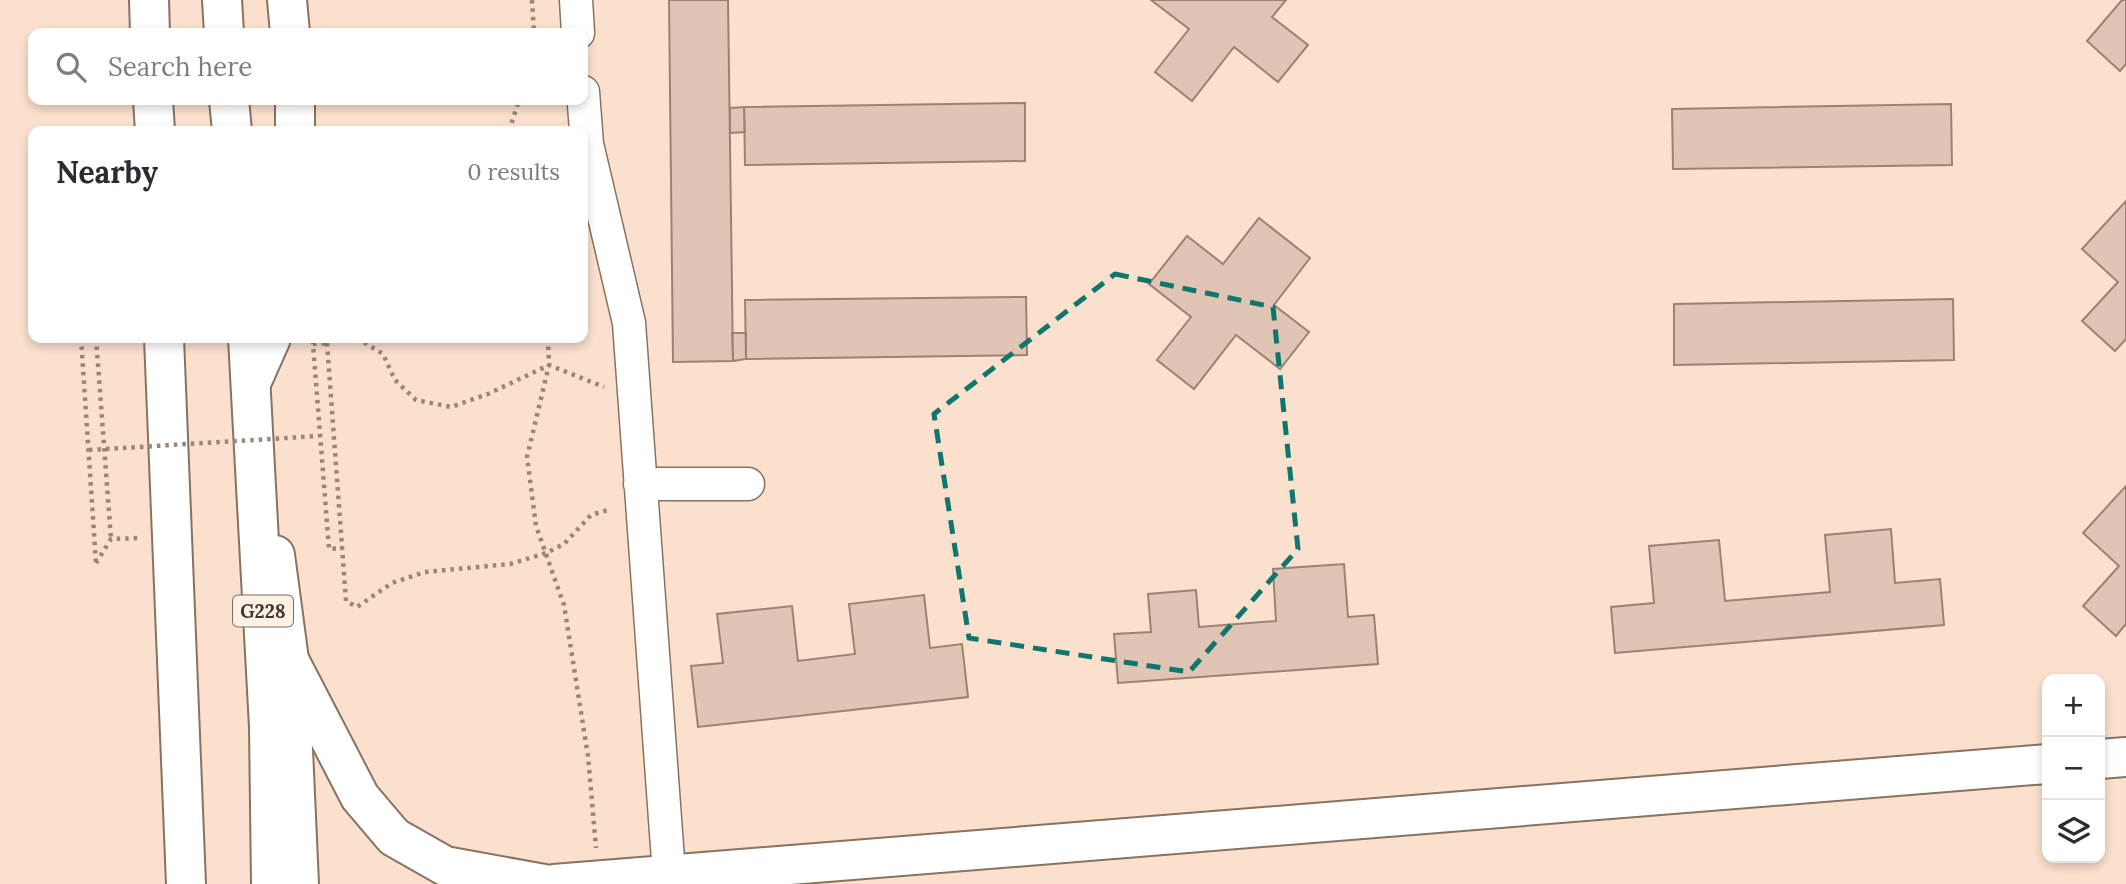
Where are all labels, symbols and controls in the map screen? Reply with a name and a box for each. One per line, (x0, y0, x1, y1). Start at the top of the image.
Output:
search box (28, 28, 588, 105)
icon: search (52, 48, 90, 86)
text: Search here (108, 50, 252, 83)
text: Nearby (56, 153, 158, 191)
text: 0 results (467, 157, 560, 186)
road number: G228 (233, 596, 293, 626)
map controls (2042, 674, 2105, 863)
button: + (2042, 674, 2105, 737)
button: − (2042, 737, 2105, 800)
button: layers (2042, 800, 2105, 863)

